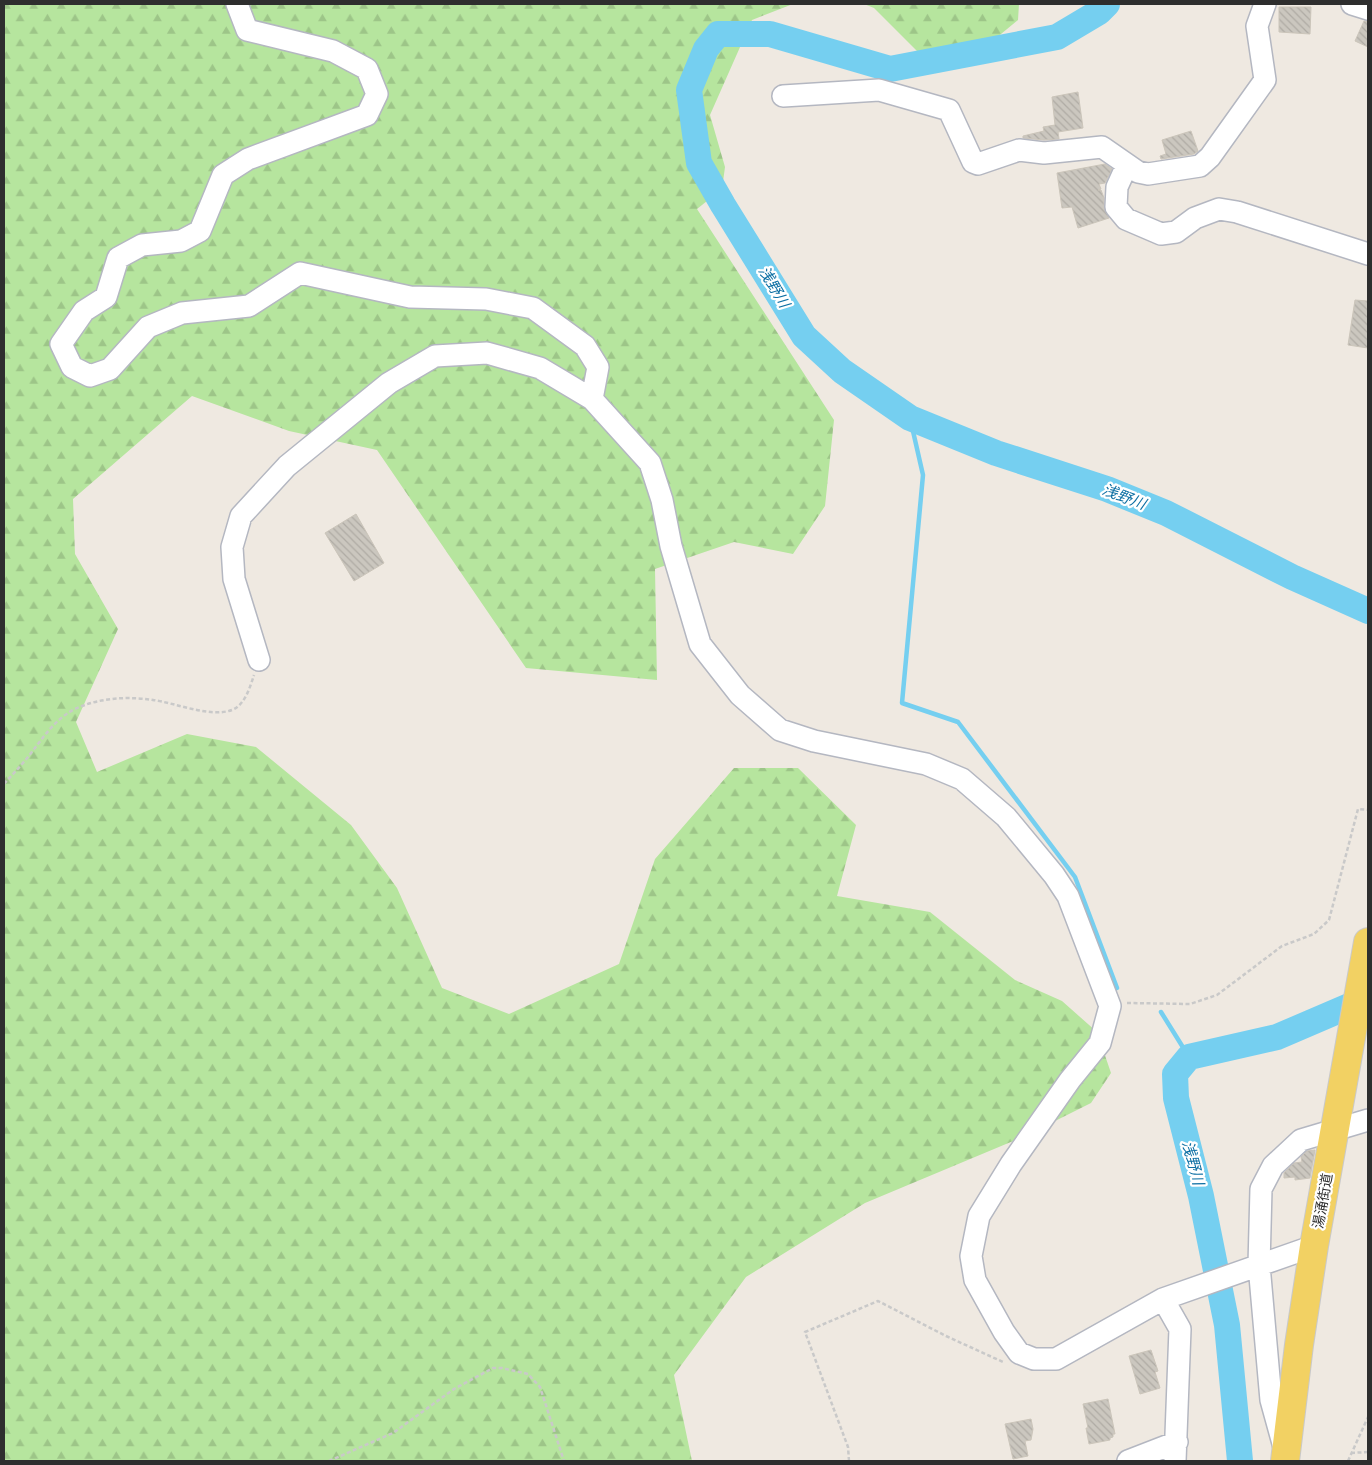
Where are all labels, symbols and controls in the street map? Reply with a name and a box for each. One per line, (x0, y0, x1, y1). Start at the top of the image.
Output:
water label: 浅野川 (755, 263, 794, 313)
water label: 浅野川 (1100, 481, 1150, 514)
water label: 浅野川 (1178, 1139, 1208, 1189)
street label: 湯涌街道 (1310, 1172, 1336, 1230)

